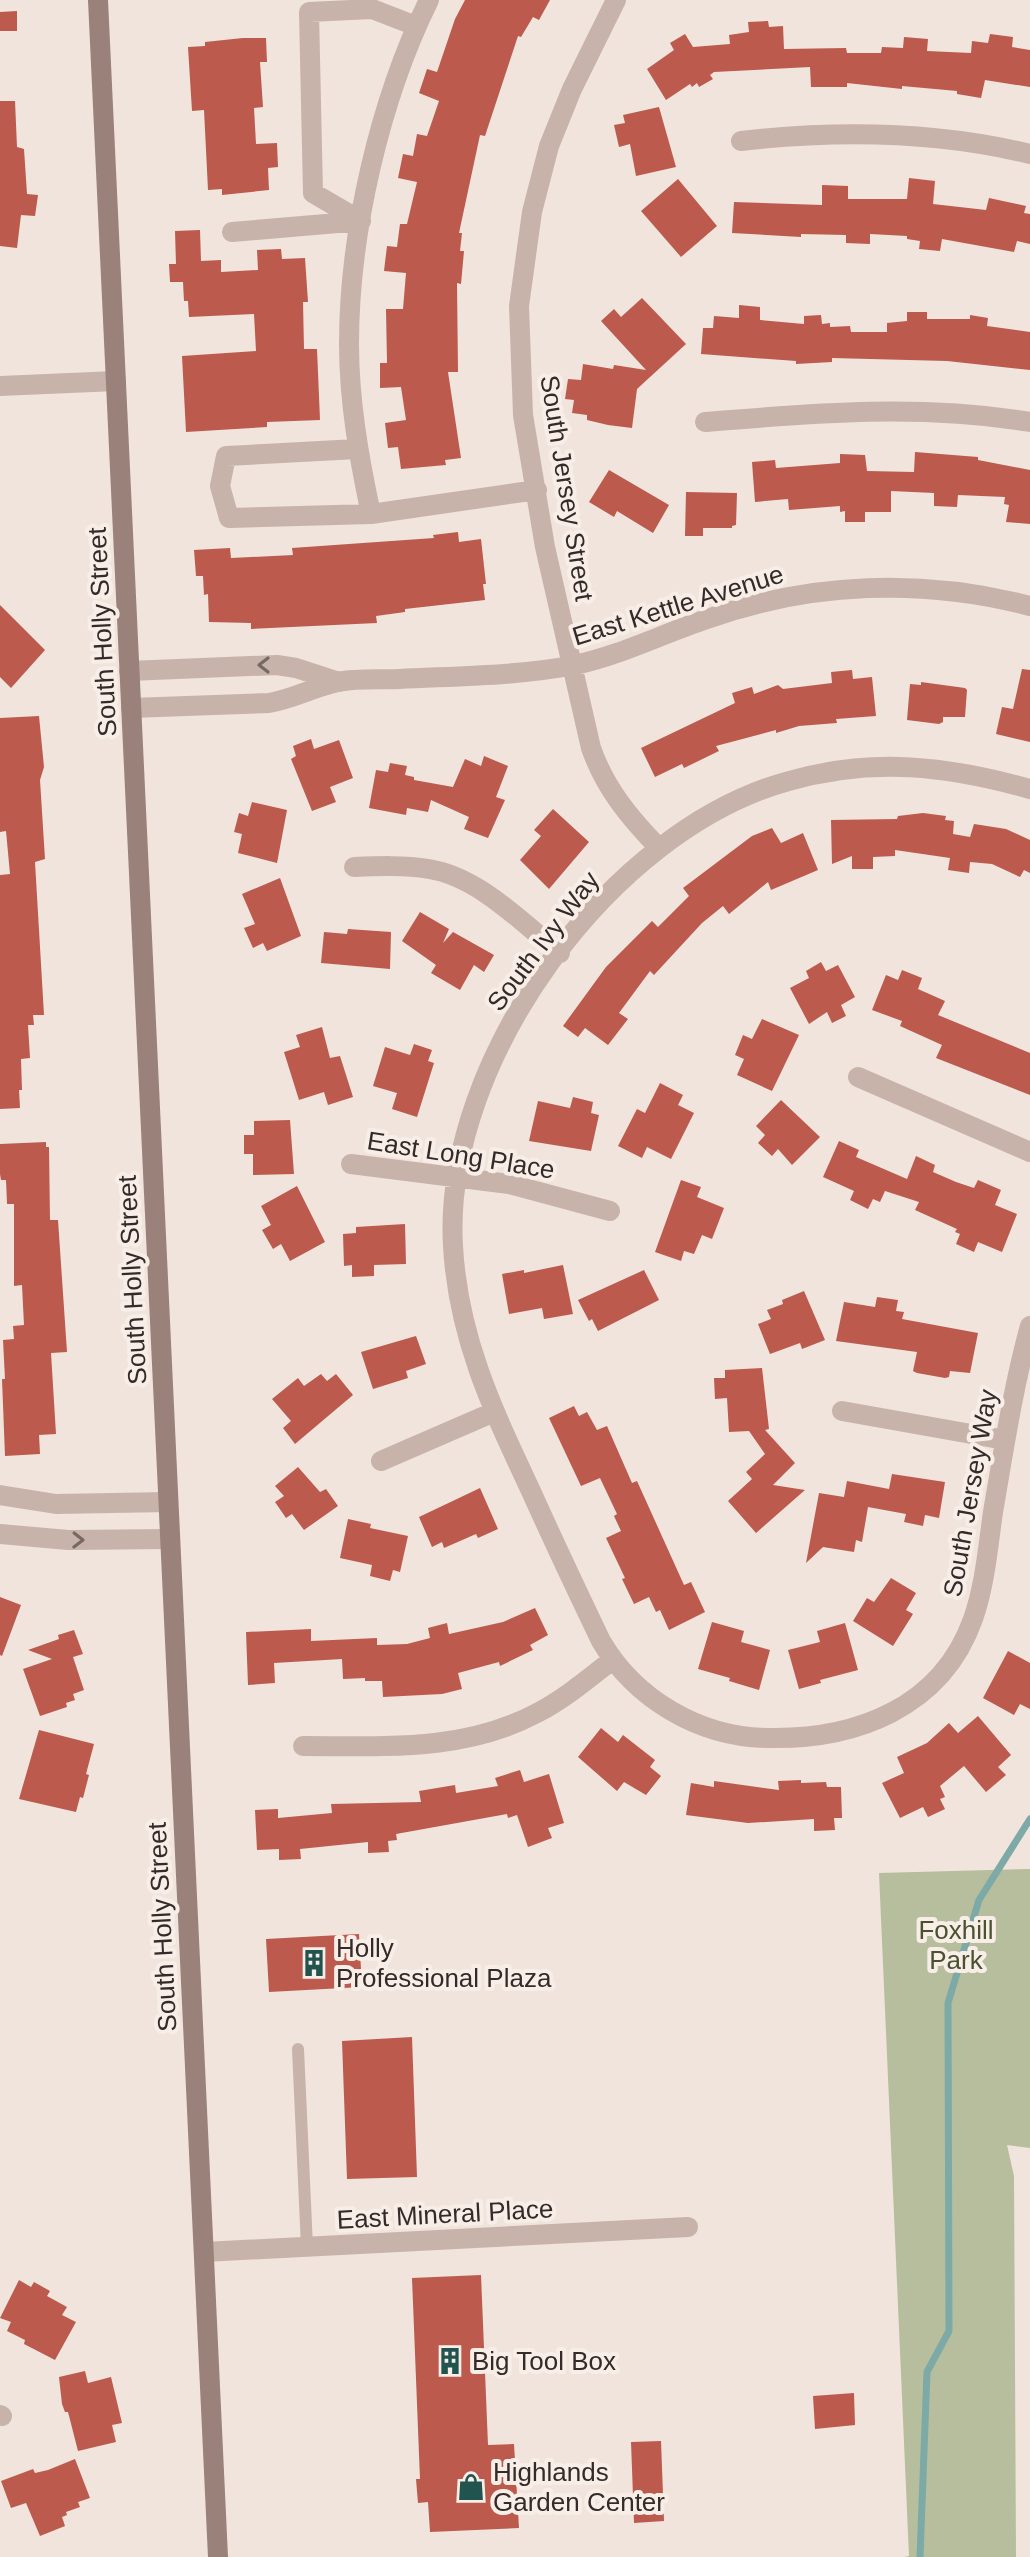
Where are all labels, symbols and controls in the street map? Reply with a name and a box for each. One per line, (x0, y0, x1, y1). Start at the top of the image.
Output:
street label: South Jersey Street (534, 373, 600, 604)
street label: South Holly Street (81, 526, 122, 737)
street label: East Kettle Avenue (569, 559, 787, 651)
one-way arrow (257, 656, 270, 674)
street label: South Ivy Way (481, 865, 605, 1017)
street label: East Long Place (365, 1125, 557, 1185)
street label: South Holly Street (111, 1174, 152, 1385)
street label: South Jersey Way (937, 1387, 1003, 1599)
one-way arrow (72, 1531, 85, 1549)
street label: South Holly Street (141, 1821, 182, 2032)
park label: Foxhill Park (918, 1915, 994, 1975)
place label: Holly Professional Plaza (336, 1933, 552, 1993)
building icon: Holly Professional Plaza (299, 1948, 329, 1978)
street label: East Mineral Place (336, 2193, 554, 2235)
building icon: Big Tool Box (435, 2346, 465, 2376)
place label: Big Tool Box (472, 2346, 616, 2376)
place label: Highlands Garden Center (493, 2457, 665, 2517)
shop icon: Highlands Garden Center (456, 2472, 486, 2502)

